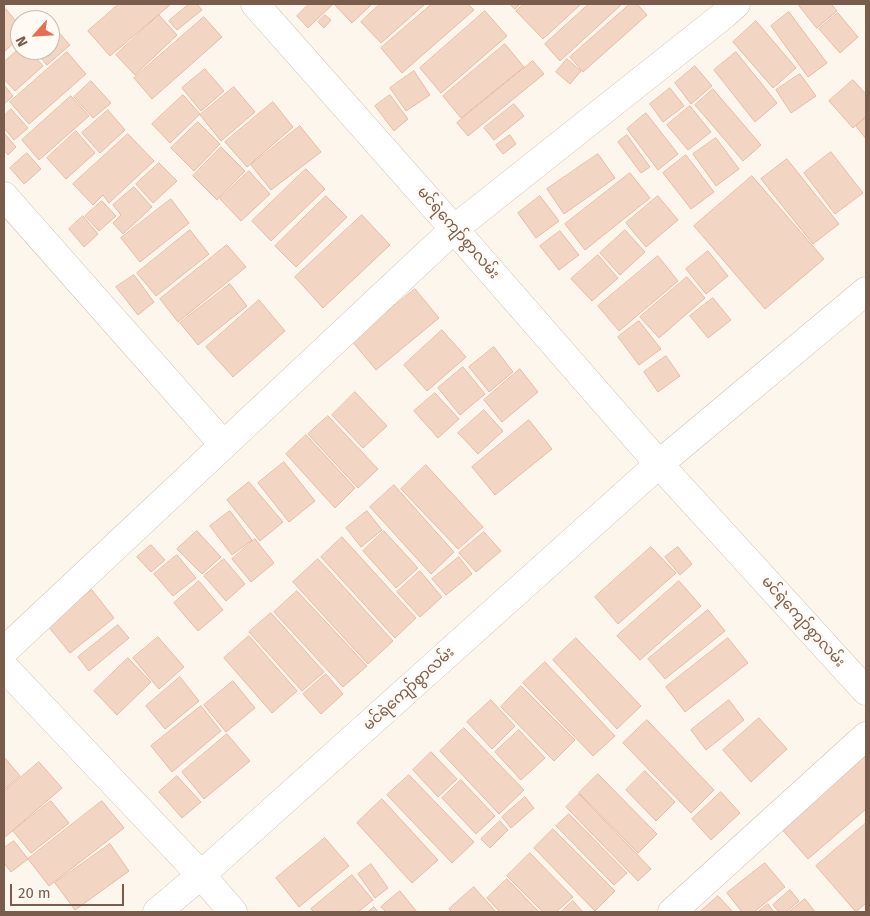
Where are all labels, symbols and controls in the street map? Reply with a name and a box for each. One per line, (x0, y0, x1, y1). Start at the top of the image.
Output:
north arrow (10, 10, 60, 60)
text: N (12, 33, 32, 49)
street label: မင်ရဲကျော်စွာလမ်း (413, 183, 503, 283)
street label: မင်ရဲကျော်စွာလမ်း (757, 573, 849, 671)
street label: မင်ရဲကျော်စွာလမ်း (360, 643, 458, 735)
scale bar (12, 874, 126, 906)
text: 20 m (18, 884, 51, 902)

